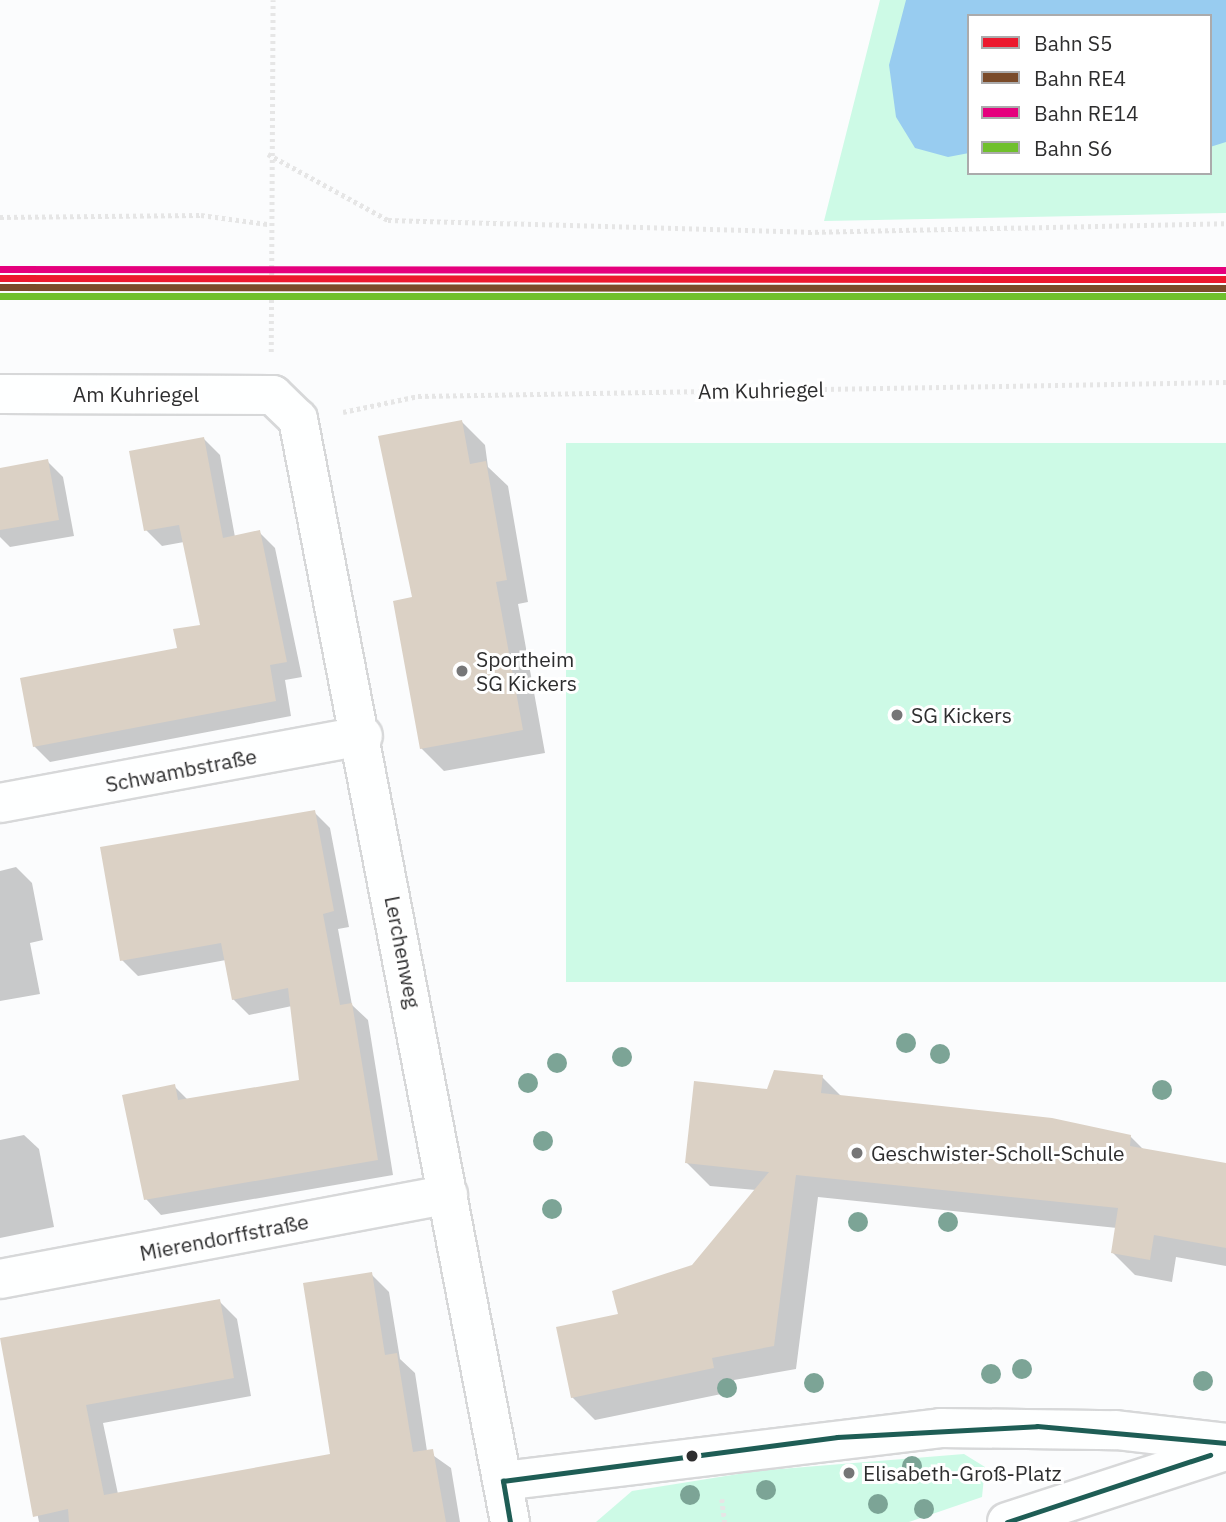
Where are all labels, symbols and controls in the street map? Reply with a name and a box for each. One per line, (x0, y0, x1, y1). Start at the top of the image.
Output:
legend (967, 14, 1212, 175)
text: Bahn S5 (1034, 29, 1113, 57)
text: Bahn RE4 (1034, 64, 1126, 92)
text: Bahn RE14 (1034, 99, 1139, 127)
text: Bahn S6 (1034, 134, 1113, 162)
street label: Am Kuhriegel (698, 376, 824, 404)
street label: Am Kuhriegel (73, 381, 199, 407)
place label: Sportheim SG Kickers (476, 646, 577, 696)
marker: Sportheim SG Kickers (454, 663, 470, 679)
place label: SG Kickers (911, 702, 1012, 728)
marker: SG Kickers (889, 707, 905, 723)
street label: Schwambstraße (103, 743, 259, 797)
street label: Lerchenweg (380, 894, 426, 1010)
place label: Geschwister-Scholl-Schule (871, 1140, 1125, 1166)
marker: Geschwister-Scholl-Schule (849, 1145, 865, 1161)
street label: Mierendorffstraße (137, 1208, 311, 1266)
unlabelled marker (685, 1449, 699, 1463)
place label: Elisabeth-Groß-Platz (863, 1460, 1062, 1486)
marker: Elisabeth-Groß-Platz (841, 1465, 857, 1481)

